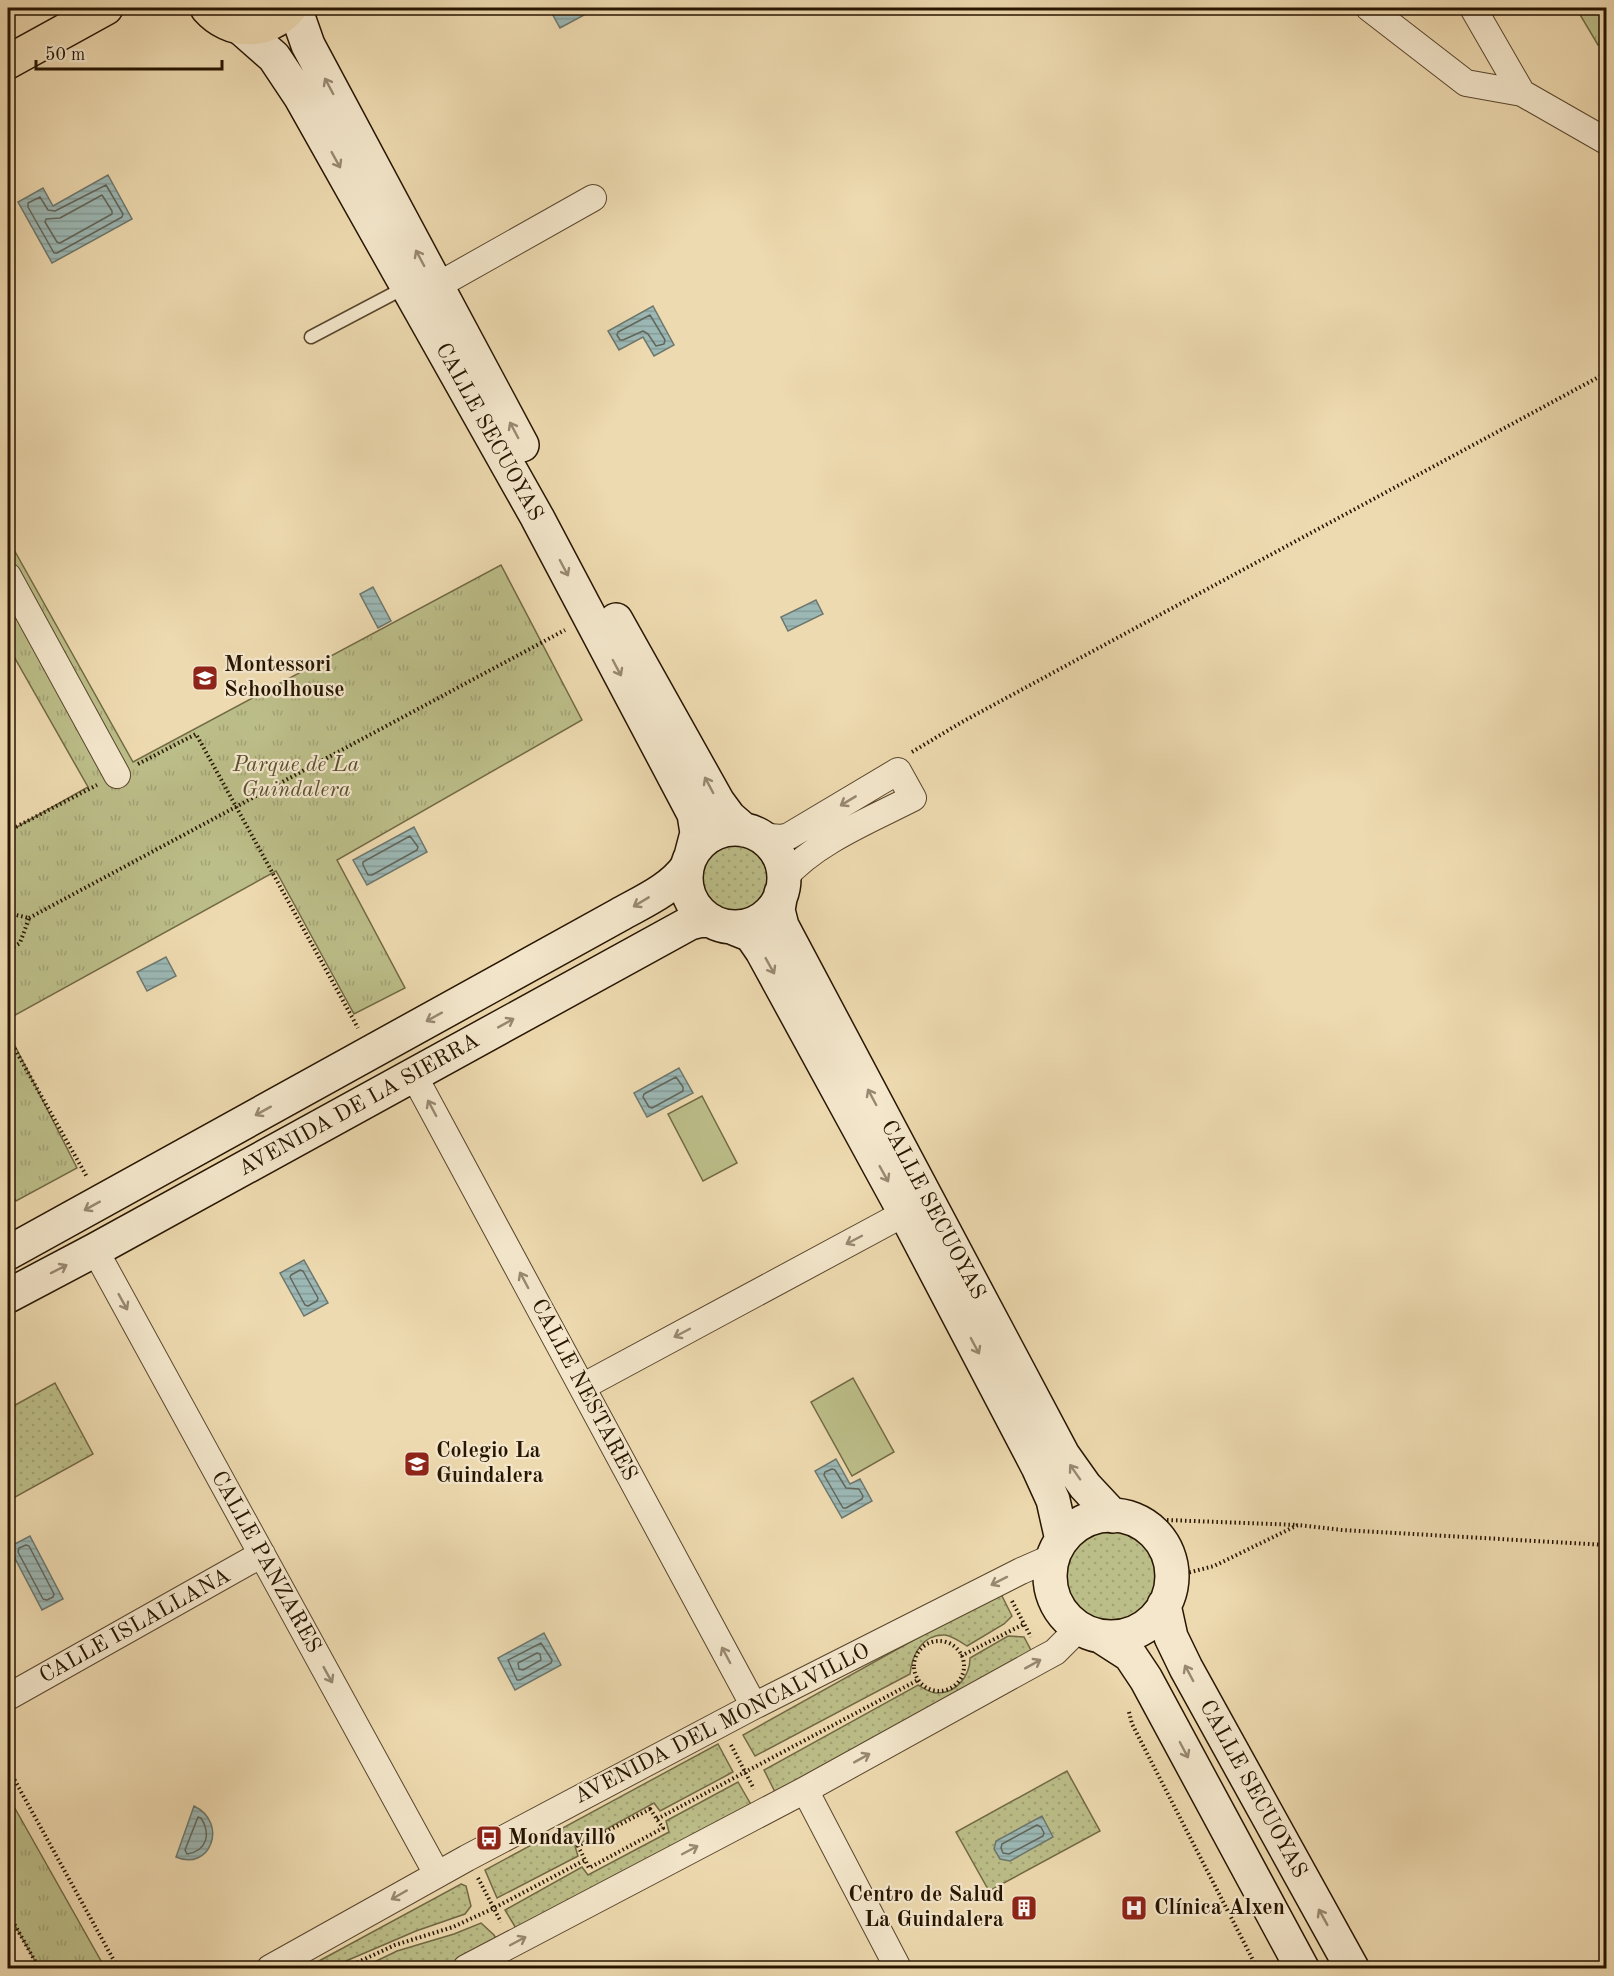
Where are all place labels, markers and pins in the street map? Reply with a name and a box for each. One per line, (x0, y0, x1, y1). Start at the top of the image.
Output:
place label: Montessori Schoolhouse (224, 654, 345, 701)
school or university icon: Montessori Schoolhouse (190, 663, 220, 693)
place label: Colegio La Guindalera (436, 1440, 544, 1487)
school or university icon: Colegio La Guindalera (402, 1449, 432, 1479)
bus stop icon: Mondavillo (474, 1823, 504, 1853)
place label: Mondavillo (508, 1827, 616, 1849)
place label: Centro de Salud La Guindalera (848, 1884, 1004, 1931)
building icon: Centro de Salud La Guindalera (1009, 1893, 1039, 1923)
hospital icon: Clínica Alxen (1119, 1893, 1149, 1923)
place label: Clínica Alxen (1154, 1897, 1285, 1919)

